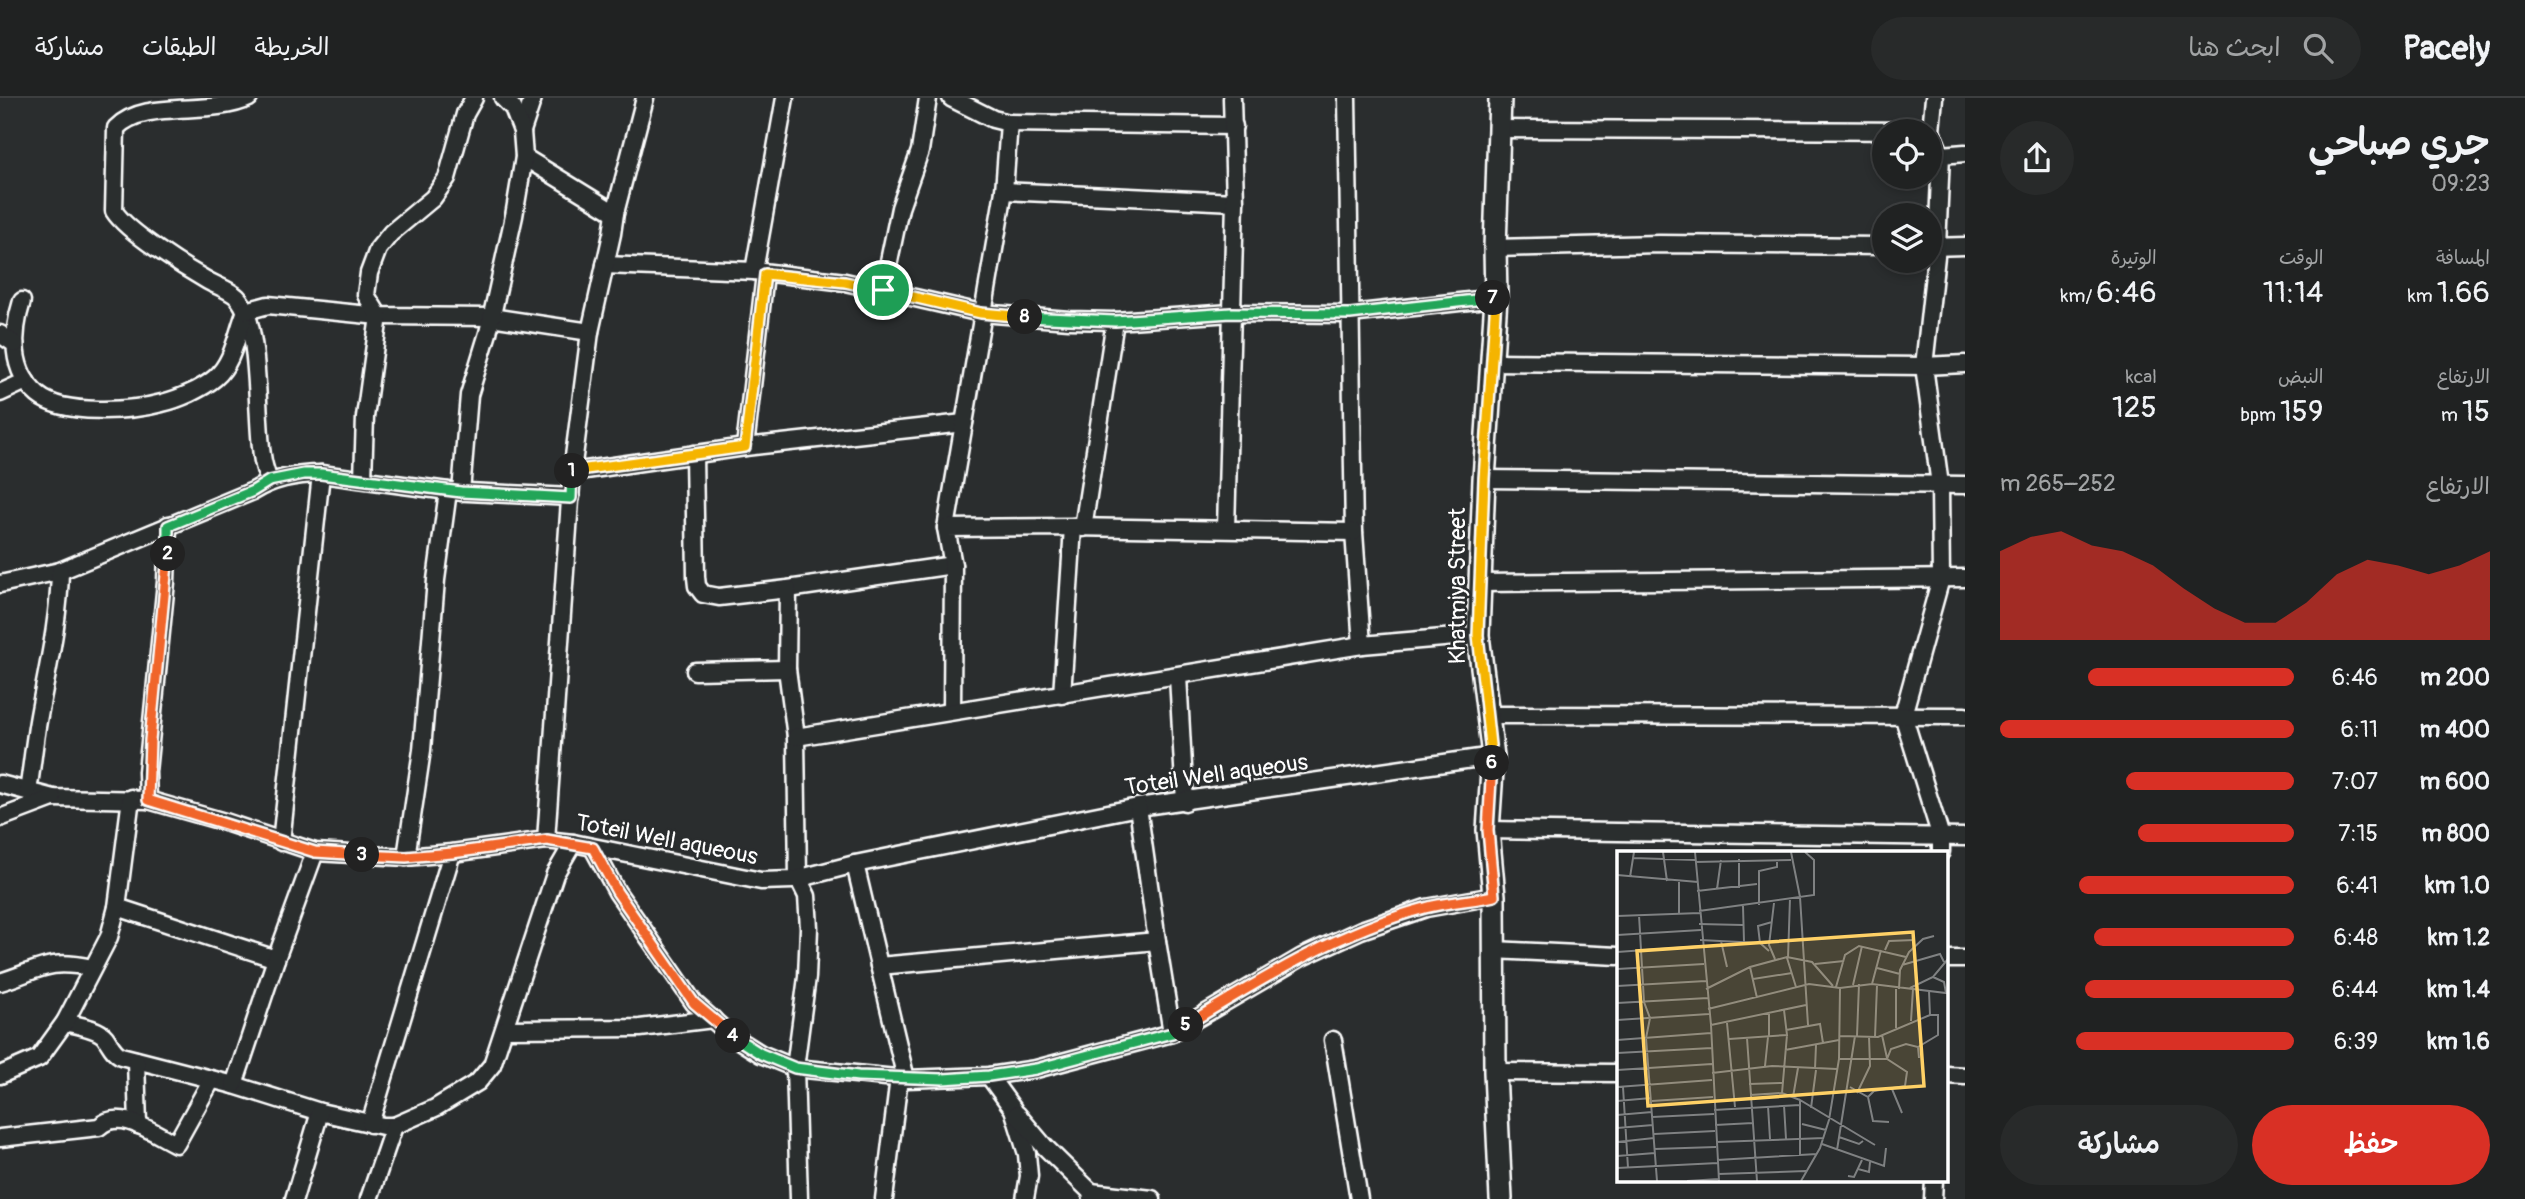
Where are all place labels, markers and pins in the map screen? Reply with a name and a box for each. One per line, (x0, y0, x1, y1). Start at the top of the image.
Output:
pin (853, 260, 913, 320)
pin: 7 (1476, 280, 1510, 316)
pin: 8 (1007, 300, 1042, 334)
pin: 1 (554, 454, 590, 488)
pin: 2 (150, 536, 186, 572)
pin: 6 (1474, 746, 1510, 780)
pin: 3 (344, 838, 380, 872)
pin: 5 (1168, 1007, 1204, 1042)
pin: 4 (716, 1018, 750, 1054)

